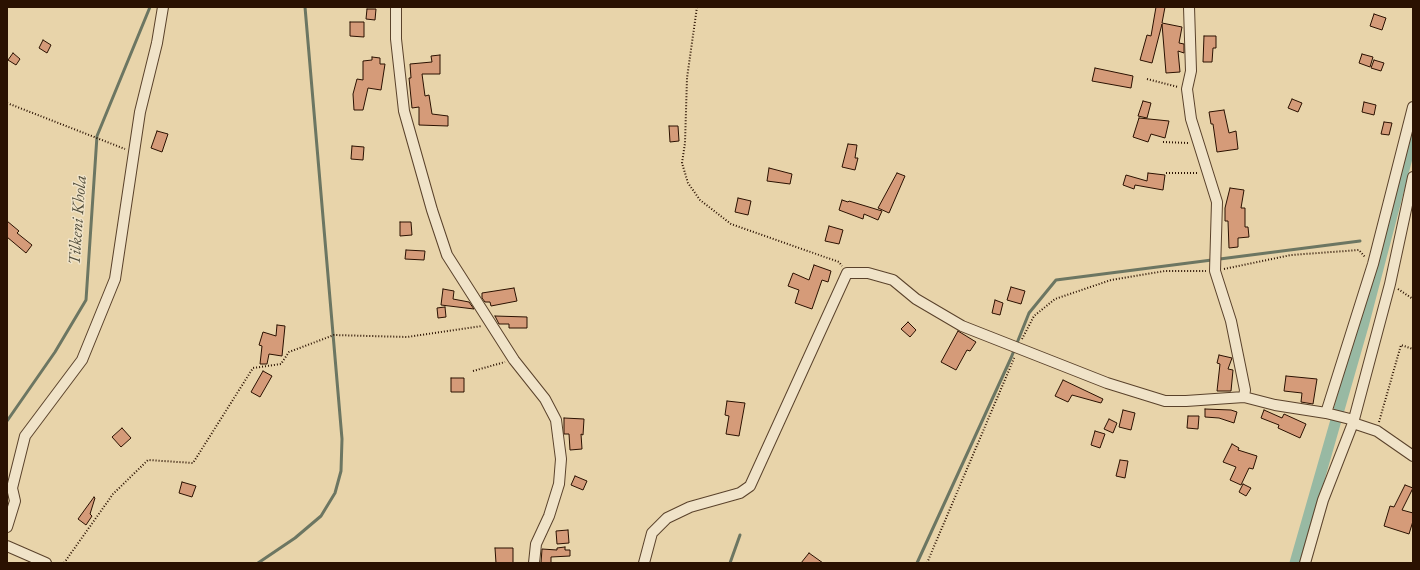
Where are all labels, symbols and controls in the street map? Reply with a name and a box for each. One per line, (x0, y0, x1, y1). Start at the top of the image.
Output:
water label: Tilkeni Khola (65, 174, 91, 266)

